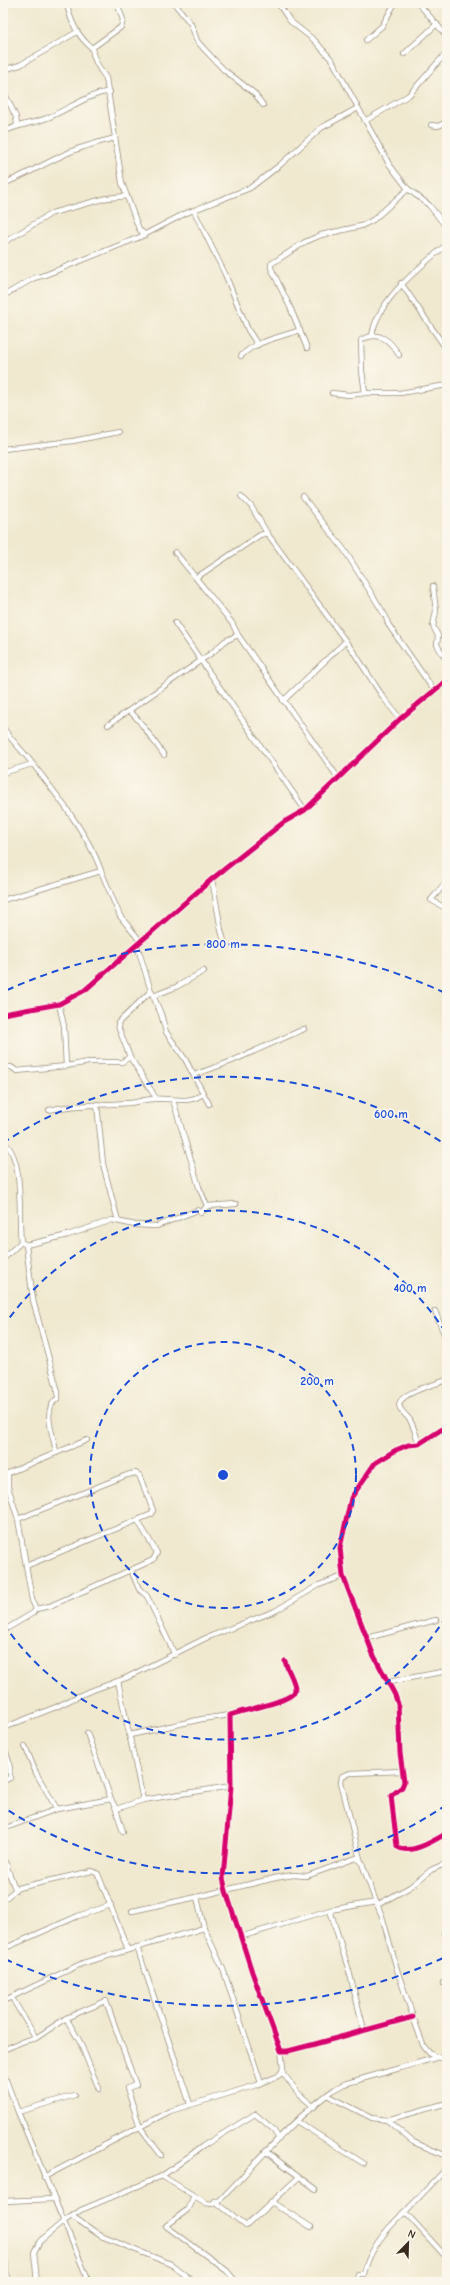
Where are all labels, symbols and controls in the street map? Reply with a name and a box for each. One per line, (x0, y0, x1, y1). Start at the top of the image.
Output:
text: 800 m (206, 937, 240, 951)
text: 600 m (374, 1107, 408, 1121)
text: 400 m (393, 1281, 427, 1295)
text: 200 m (300, 1374, 334, 1388)
centre of rings (216, 1468, 230, 1482)
north arrow (388, 2223, 428, 2263)
text: N (406, 2227, 418, 2242)

